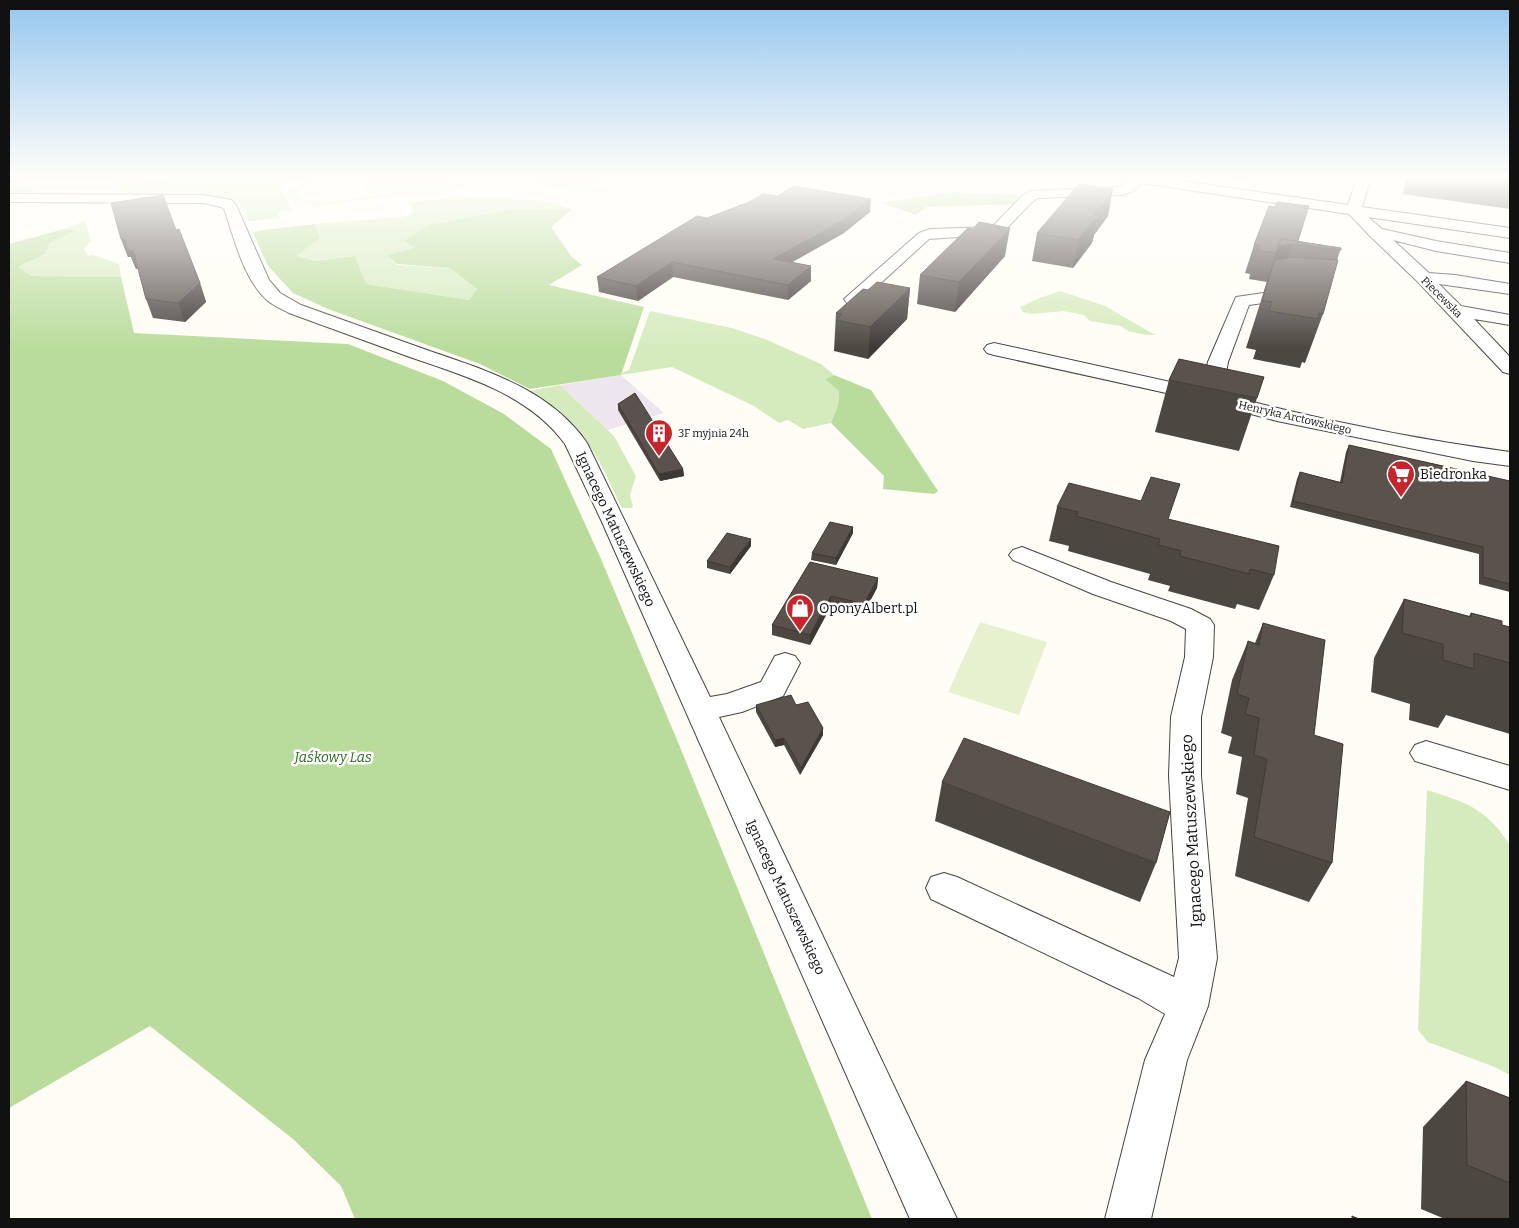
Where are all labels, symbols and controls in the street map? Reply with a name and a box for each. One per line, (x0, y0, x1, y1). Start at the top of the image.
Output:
street label: Piecewska (1418, 274, 1465, 321)
street label: Henryka Arctowskiego (1237, 398, 1353, 437)
building icon: 3F myjnia 24h (644, 418, 674, 457)
place label: 3F myjnia 24h (678, 427, 749, 440)
street label: Ignacego Matuszewskiego (572, 449, 659, 609)
supermarket icon: Biedronka (1386, 459, 1416, 498)
place label: Biedronka (1420, 466, 1487, 483)
shop icon: OponyAlbert.pl (785, 593, 815, 632)
place label: OponyAlbert.pl (819, 600, 918, 617)
street label: Ignacego Matuszewskiego (1177, 734, 1206, 928)
park label: Jaśkowy Las (292, 749, 372, 766)
street label: Ignacego Matuszewskiego (742, 817, 829, 977)

